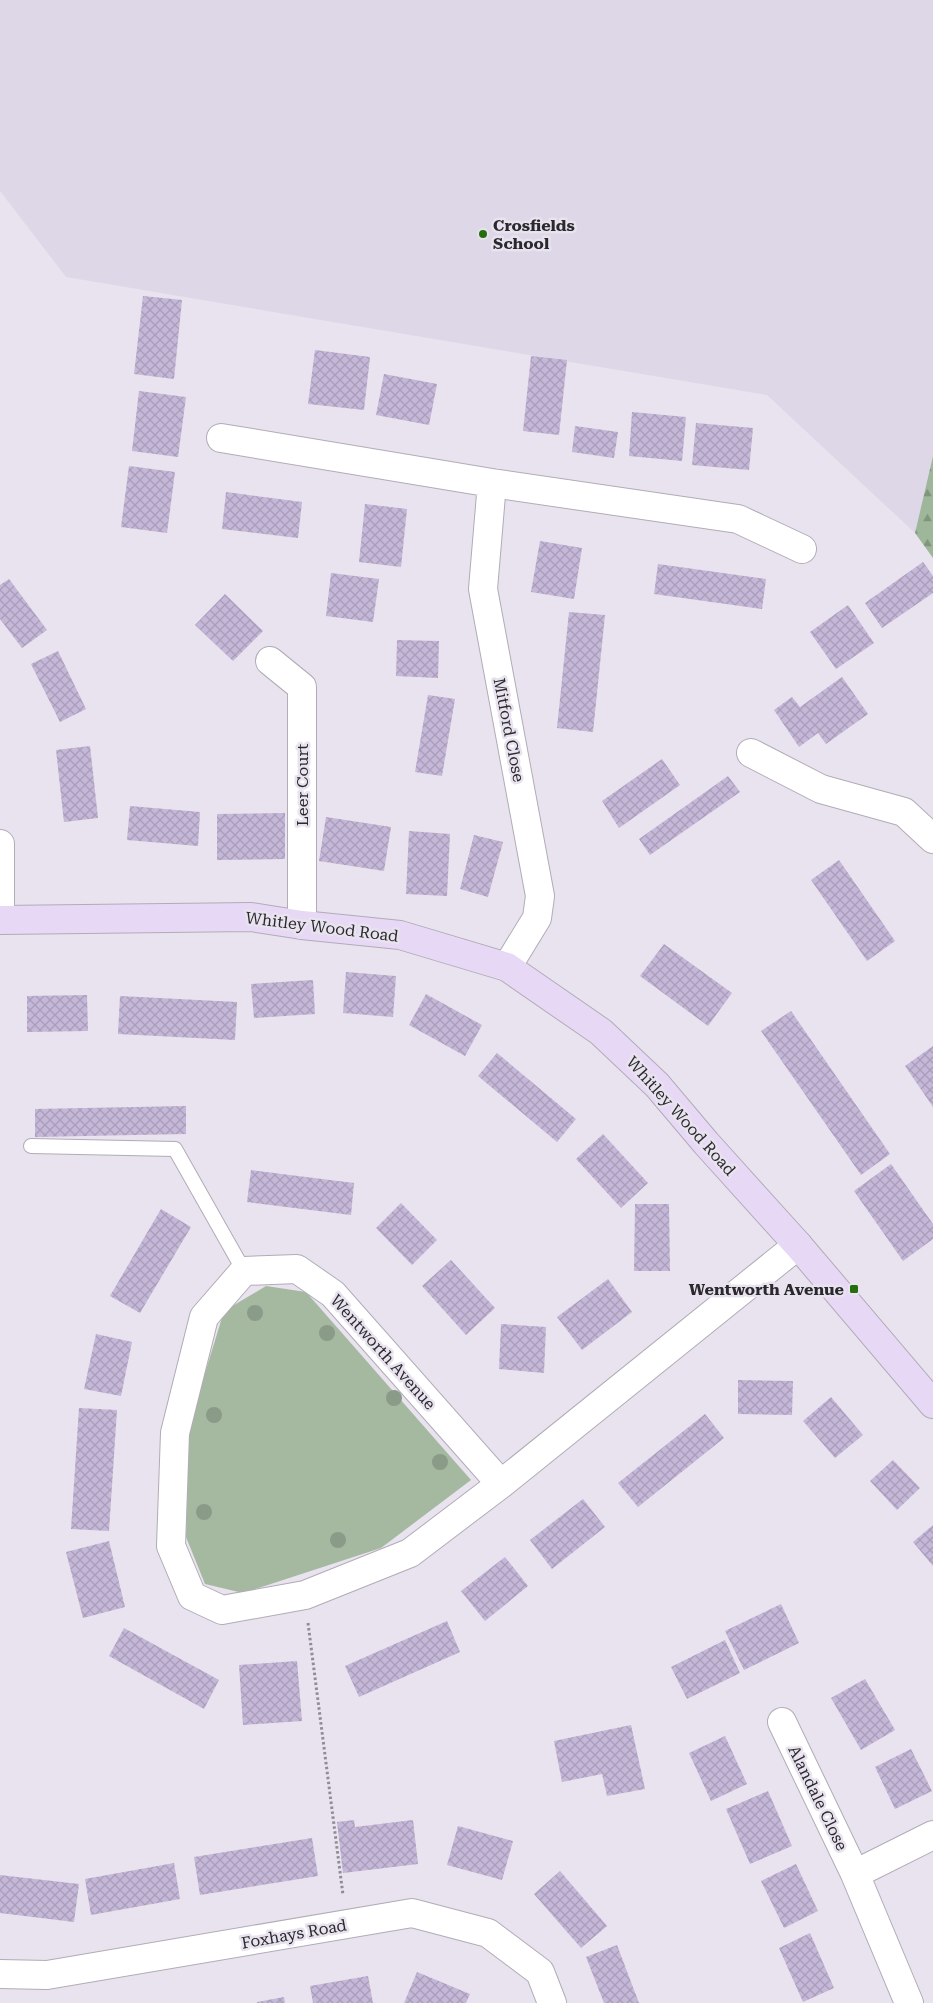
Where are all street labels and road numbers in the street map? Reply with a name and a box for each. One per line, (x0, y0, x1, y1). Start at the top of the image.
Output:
street label: Mitford Close (490, 676, 528, 784)
street label: Leer Court (293, 744, 312, 826)
street label: Whitley Wood Road (245, 908, 399, 946)
street label: Whitley Wood Road (622, 1053, 740, 1179)
street label: Wentworth Avenue (326, 1291, 440, 1414)
street label: Alandale Close (784, 1742, 852, 1854)
street label: Foxhays Road (240, 1915, 348, 1953)

